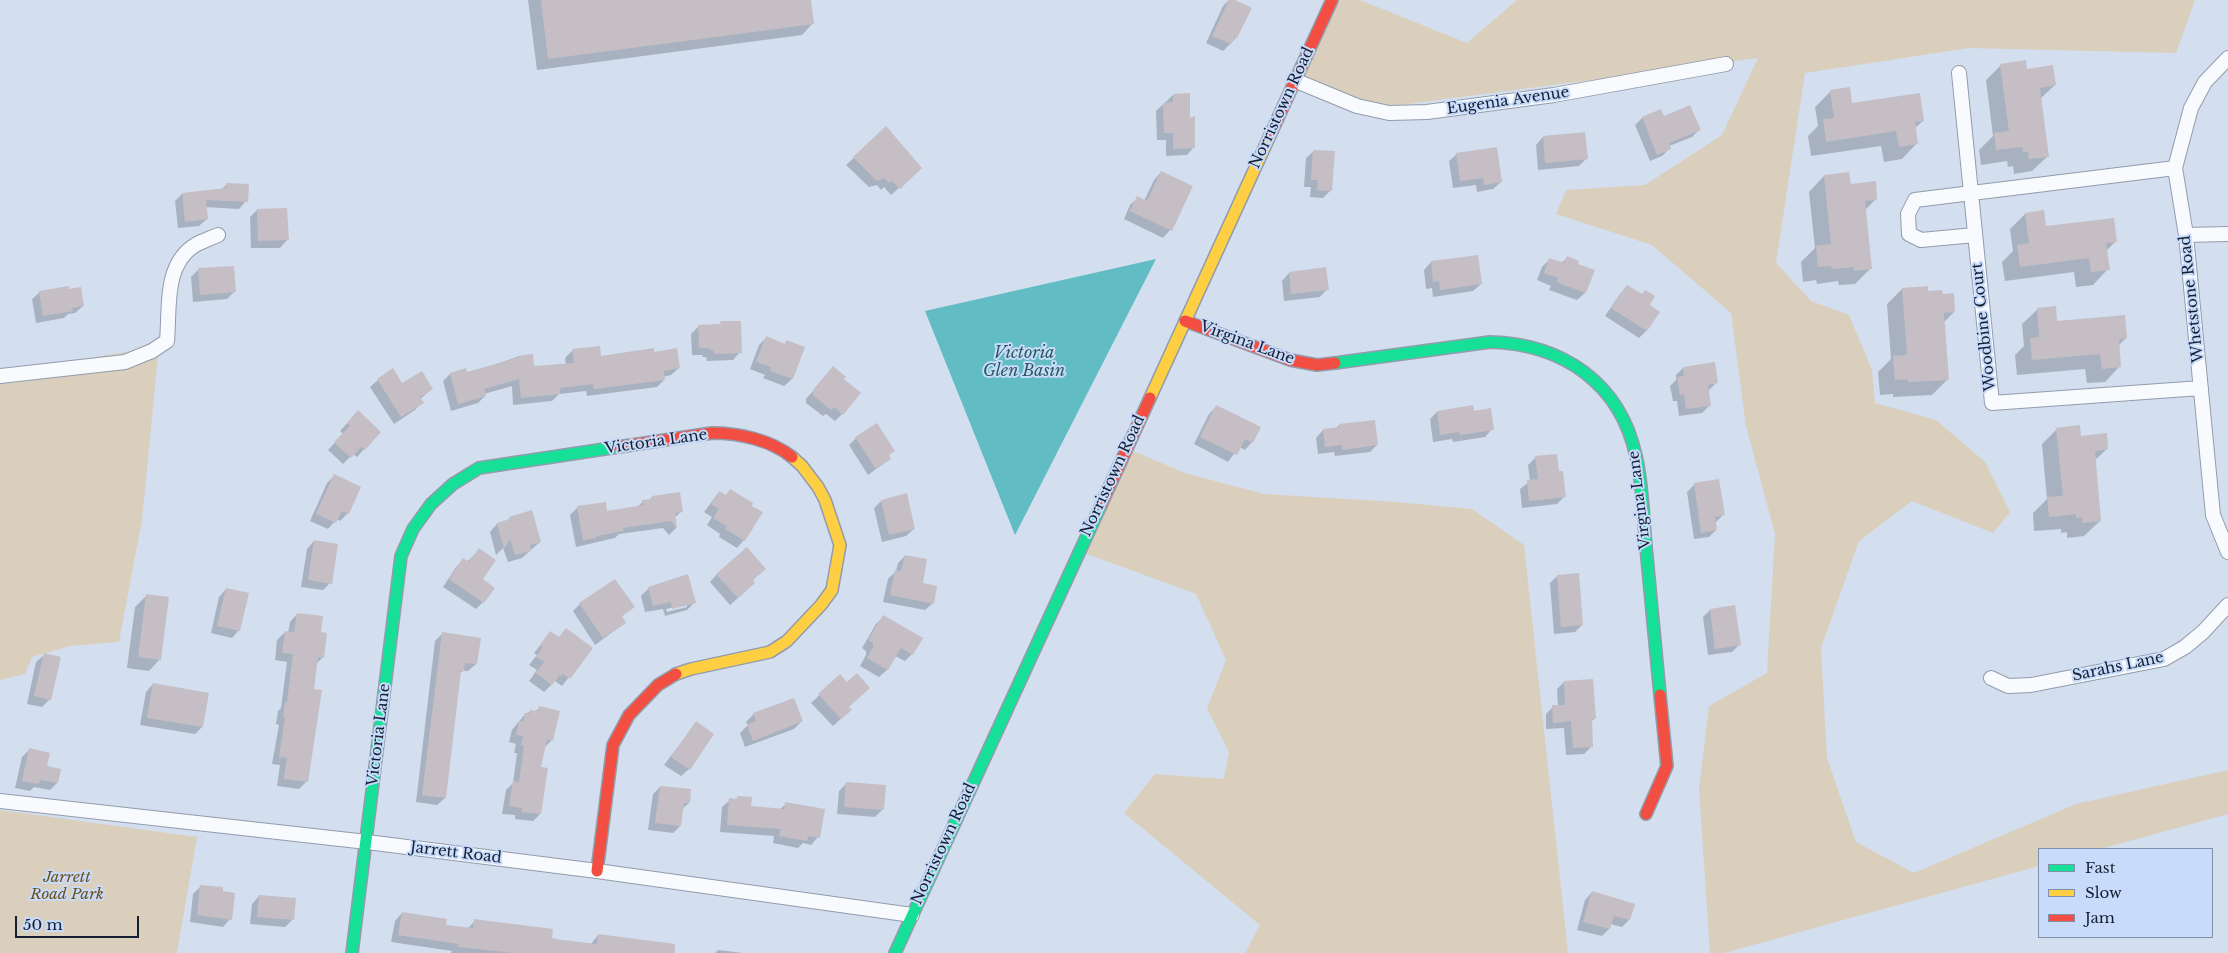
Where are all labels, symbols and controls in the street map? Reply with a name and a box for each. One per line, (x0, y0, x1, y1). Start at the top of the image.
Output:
street label: Norristown Road (1246, 45, 1318, 171)
street label: Eugenia Avenue (1446, 83, 1570, 119)
street label: Whetstone Road (2176, 234, 2208, 364)
street label: Woodbine Court (1968, 262, 2000, 392)
street label: Virgina Lane (1197, 318, 1297, 368)
water label: Victoria Glen Basin (983, 343, 1065, 381)
street label: Norristown Road (1077, 413, 1149, 539)
street label: Victoria Lane (604, 426, 708, 458)
street label: Virgina Lane (1625, 450, 1655, 550)
street label: Sarahs Lane (2071, 649, 2165, 685)
street label: Victoria Lane (364, 683, 394, 787)
street label: Norristown Road (908, 781, 980, 907)
street label: Jarrett Road (409, 838, 503, 868)
legend (2038, 848, 2213, 938)
text: Fast (2085, 858, 2115, 877)
park label: Jarrett Road Park (30, 869, 104, 904)
text: Slow (2085, 883, 2122, 902)
scale bar (18, 906, 141, 938)
text: Jam (2085, 908, 2115, 927)
text: 50 m (23, 915, 63, 934)

